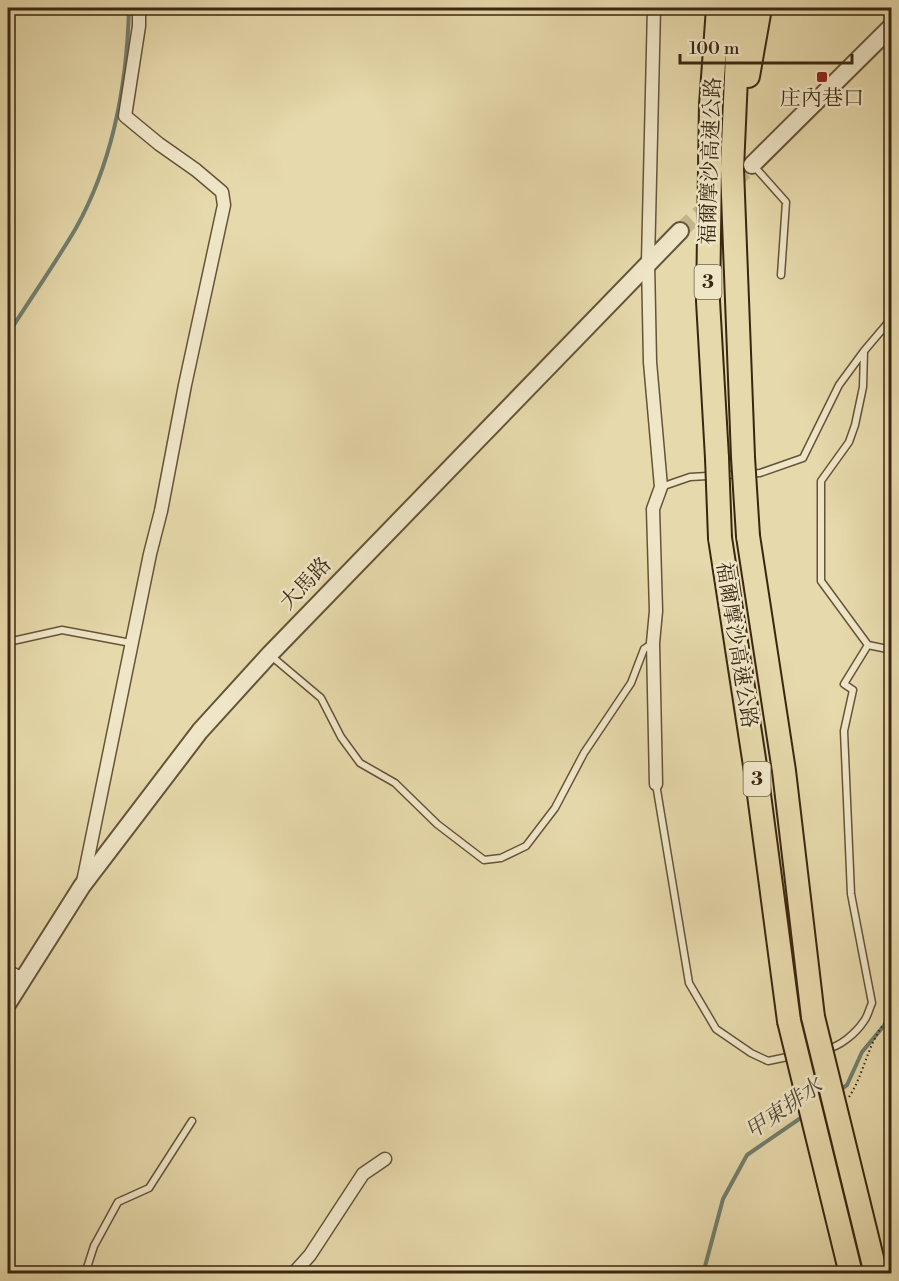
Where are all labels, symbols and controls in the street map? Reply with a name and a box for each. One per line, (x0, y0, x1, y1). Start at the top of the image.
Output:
scale bar (680, 27, 852, 65)
text: 100 m (689, 37, 740, 60)
marker: 庄內巷口 (815, 70, 829, 84)
street label: 福爾摩沙高速公路 (695, 77, 727, 245)
place label: 庄內巷口 (780, 86, 864, 112)
road number: 3 (694, 265, 722, 299)
street label: 大馬路 (275, 552, 337, 616)
street label: 福爾摩沙高速公路 (710, 560, 762, 730)
road number: 3 (744, 762, 771, 796)
water label: 甲東排水 (740, 1072, 829, 1145)

